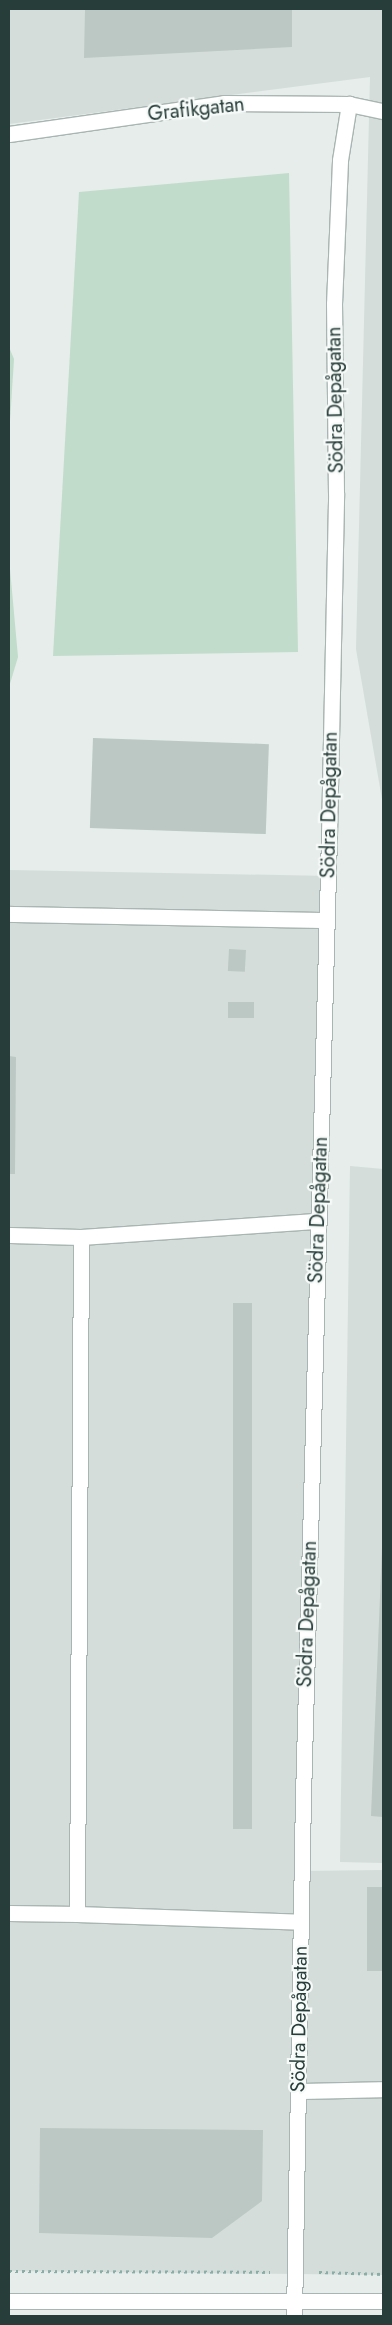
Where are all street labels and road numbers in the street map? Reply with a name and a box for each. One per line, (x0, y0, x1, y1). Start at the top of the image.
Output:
street label: Grafikgatan (146, 92, 246, 126)
street label: Södra Depågatan (322, 326, 348, 474)
street label: Södra Depågatan (316, 731, 342, 879)
street label: Södra Depågatan (303, 1136, 333, 1284)
street label: Södra Depågatan (292, 1540, 322, 1688)
street label: Södra Depågatan (286, 1945, 312, 2093)

